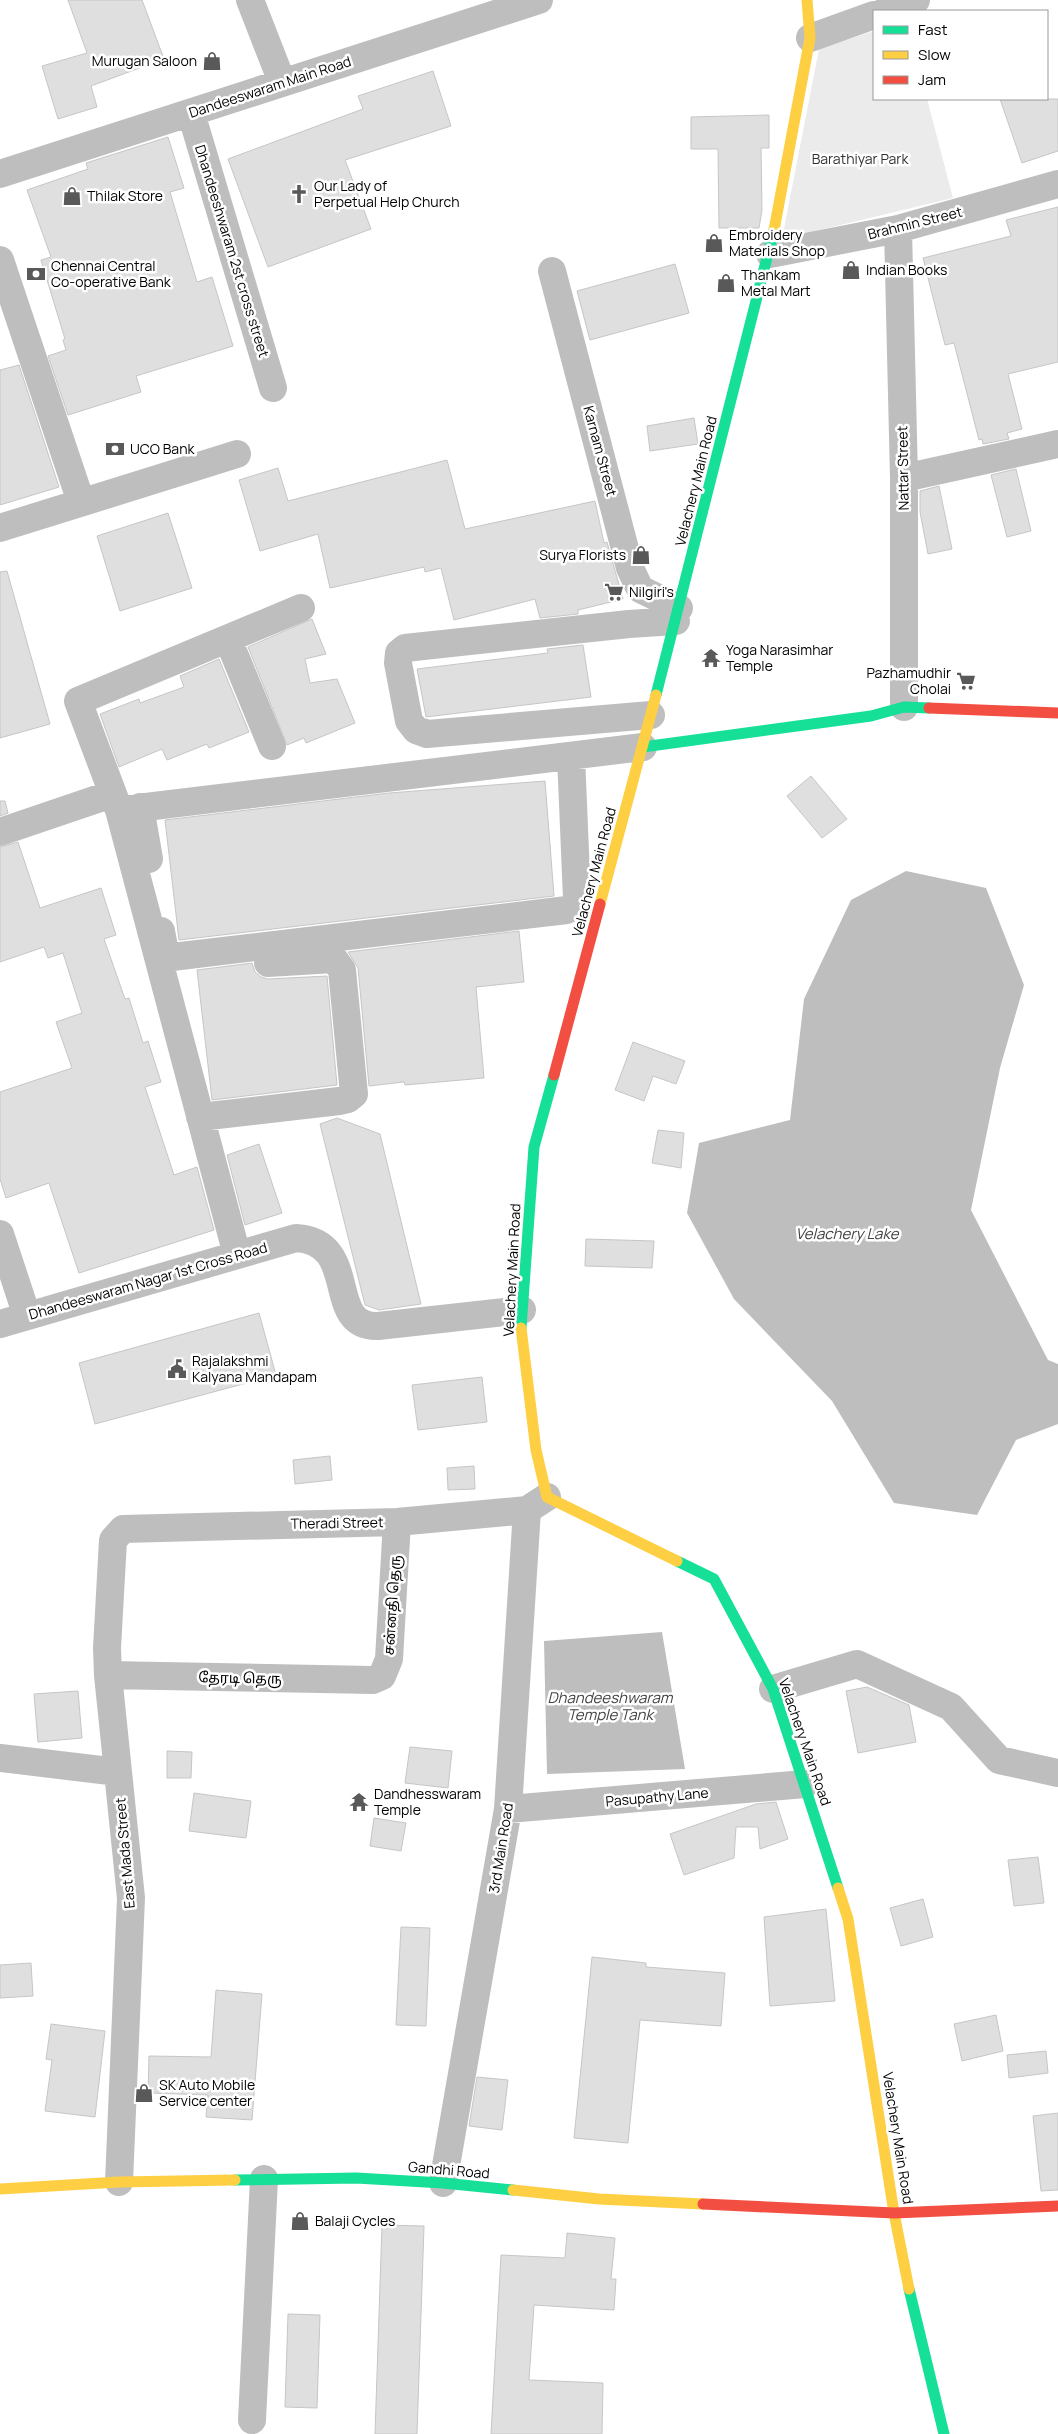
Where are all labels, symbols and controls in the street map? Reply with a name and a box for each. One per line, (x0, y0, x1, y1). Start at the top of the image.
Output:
legend (873, 10, 1048, 100)
text: Fast (918, 19, 947, 40)
text: Slow (918, 44, 951, 65)
shop icon: Murugan Saloon (201, 50, 223, 72)
place label: Murugan Saloon (92, 51, 197, 70)
street label: Dandeeswaram Main Road (186, 51, 353, 122)
text: Jam (918, 69, 946, 90)
street label: Dhandeeshwaram 2st cross street (191, 142, 274, 360)
park label: Barathiyar Park (812, 149, 909, 168)
place label: Our Lady of Perpetual Help Church (314, 176, 460, 211)
church icon: Our Lady of Perpetual Help Church (288, 183, 310, 205)
shop icon: Thilak Store (61, 185, 83, 207)
place label: Thilak Store (87, 186, 163, 205)
street label: Brahmin Street (866, 201, 965, 243)
place label: Embroidery Materials Shop (729, 225, 825, 260)
shop icon: Embroidery Materials Shop (703, 232, 725, 254)
place label: Chennai Central Co-operative Bank (51, 256, 172, 291)
shop icon: Indian Books (840, 259, 862, 281)
place label: Indian Books (866, 260, 947, 279)
bank icon: Chennai Central Co-operative Bank (25, 263, 47, 285)
place label: Thankam Metal Mart (741, 265, 811, 300)
shop icon: Thankam Metal Mart (715, 272, 737, 294)
street label: Karnam Street (579, 403, 622, 499)
street label: Velachery Main Road (670, 414, 721, 548)
street label: Nattar Street (892, 425, 913, 510)
bank icon: UCO Bank (104, 438, 126, 460)
place label: UCO Bank (130, 439, 195, 458)
shop icon: Surya Florists (630, 544, 652, 566)
place label: Surya Florists (539, 545, 626, 564)
supermarket icon: Nilgiri's (603, 581, 625, 603)
place label: Nilgiri's (629, 582, 674, 601)
place label: Yoga Narasimhar Temple (726, 640, 833, 675)
temple icon: Yoga Narasimhar Temple (700, 647, 722, 669)
place label: Pazhamudhir Cholai (866, 663, 951, 698)
supermarket icon: Pazhamudhir Cholai (955, 670, 977, 692)
street label: Velachery Main Road (567, 805, 620, 939)
street label: Velachery Main Road (499, 1203, 524, 1337)
water label: Velachery Lake (795, 1223, 900, 1244)
street label: Dhandeeswaram Nagar 1st Cross Road (26, 1237, 269, 1324)
place label: Rajalakshmi Kalyana Mandapam (192, 1351, 317, 1386)
public building icon: Rajalakshmi Kalyana Mandapam (166, 1358, 188, 1380)
street label: Theradi Street (290, 1512, 384, 1533)
street label: சன்னதி தெரு (379, 1554, 406, 1656)
street label: தேரடி தெரு (198, 1667, 282, 1689)
street label: Velachery Main Road (775, 1676, 836, 1808)
water label: Dhandeeshwaram Temple Tank (548, 1687, 674, 1725)
street label: Pasupathy Lane (605, 1783, 709, 1810)
place label: Dandhesswaram Temple (374, 1784, 481, 1819)
temple icon: Dandhesswaram Temple (348, 1791, 370, 1813)
street label: East Mada Street (110, 1797, 139, 1909)
street label: 3rd Main Road (484, 1802, 517, 1894)
street label: Velachery Main Road (879, 2071, 918, 2205)
place label: SK Auto Mobile Service center (159, 2075, 255, 2110)
shop icon: SK Auto Mobile Service center (133, 2082, 155, 2104)
street label: Gandhi Road (407, 2156, 491, 2183)
shop icon: Balaji Cycles (289, 2210, 311, 2232)
place label: Balaji Cycles (315, 2211, 395, 2230)

